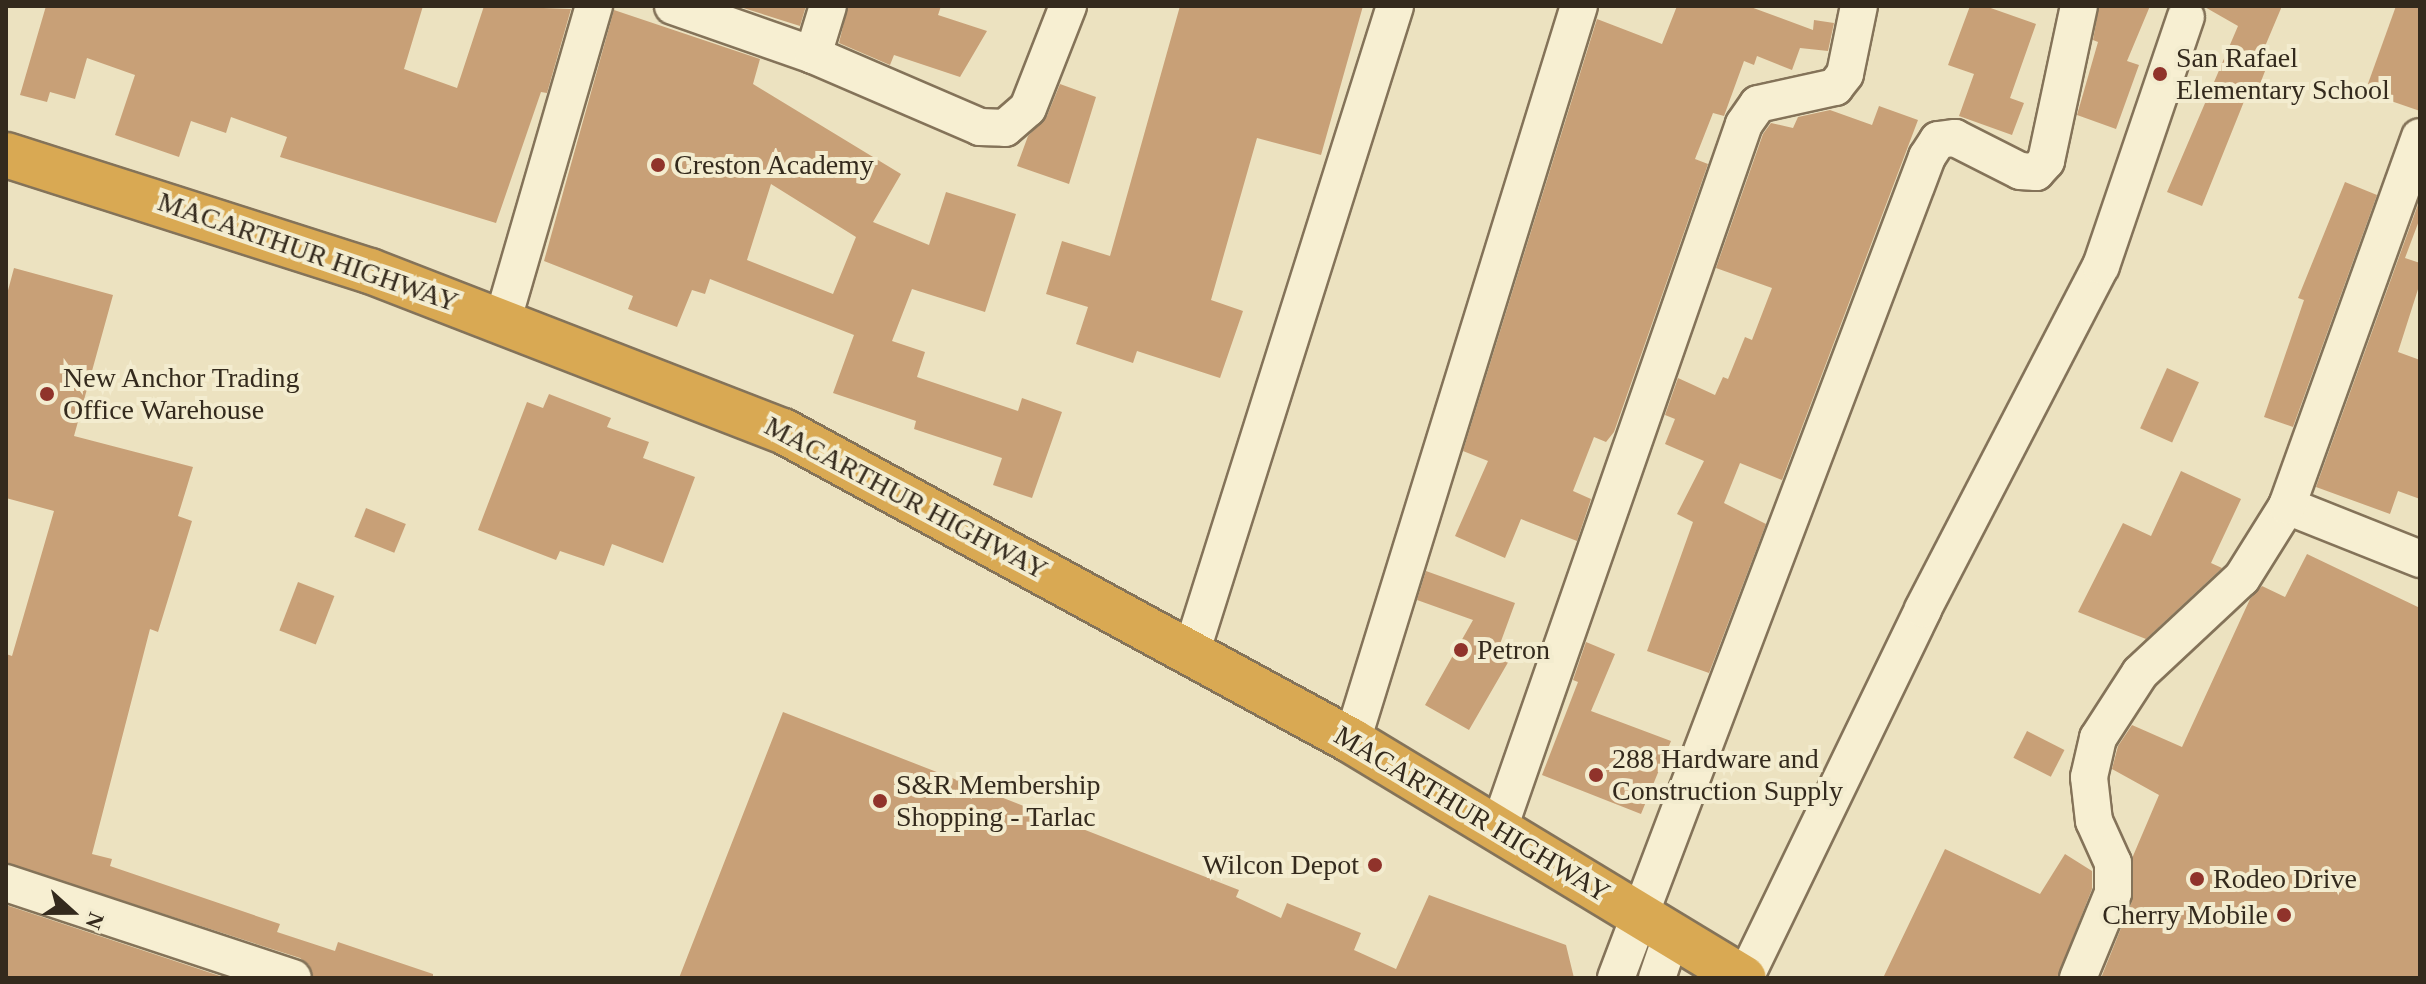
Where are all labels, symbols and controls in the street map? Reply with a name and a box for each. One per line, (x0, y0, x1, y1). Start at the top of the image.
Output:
place label: San Rafael Elementary School (2176, 41, 2390, 107)
marker: San Rafael Elementary School (2151, 65, 2169, 83)
place label: Creston Academy (674, 148, 875, 182)
marker: Creston Academy (649, 156, 667, 174)
street label: MACARTHUR HIGHWAY (153, 185, 463, 319)
place label: New Anchor Trading Office Warehouse (63, 361, 301, 427)
marker: New Anchor Trading Office Warehouse (38, 385, 56, 403)
street label: MACARTHUR HIGHWAY (759, 409, 1053, 587)
place label: Petron (1477, 633, 1550, 667)
marker: Petron (1452, 641, 1470, 659)
street label: MACARTHUR HIGHWAY (1328, 718, 1616, 910)
place label: 288 Hardware and Construction Supply (1612, 742, 1843, 808)
marker: 288 Hardware and Construction Supply (1587, 766, 1605, 784)
place label: S&R Membership Shopping - Tarlac (896, 768, 1101, 834)
marker: S&R Membership Shopping - Tarlac (871, 792, 889, 810)
place label: Wilcon Depot (1202, 848, 1359, 882)
marker: Wilcon Depot (1366, 856, 1384, 874)
place label: Rodeo Drive (2213, 862, 2357, 896)
marker: Rodeo Drive (2188, 870, 2206, 888)
north arrow (32, 872, 112, 952)
place label: Cherry Mobile (2102, 898, 2268, 932)
marker: Cherry Mobile (2275, 906, 2293, 924)
text: N (80, 909, 109, 933)

